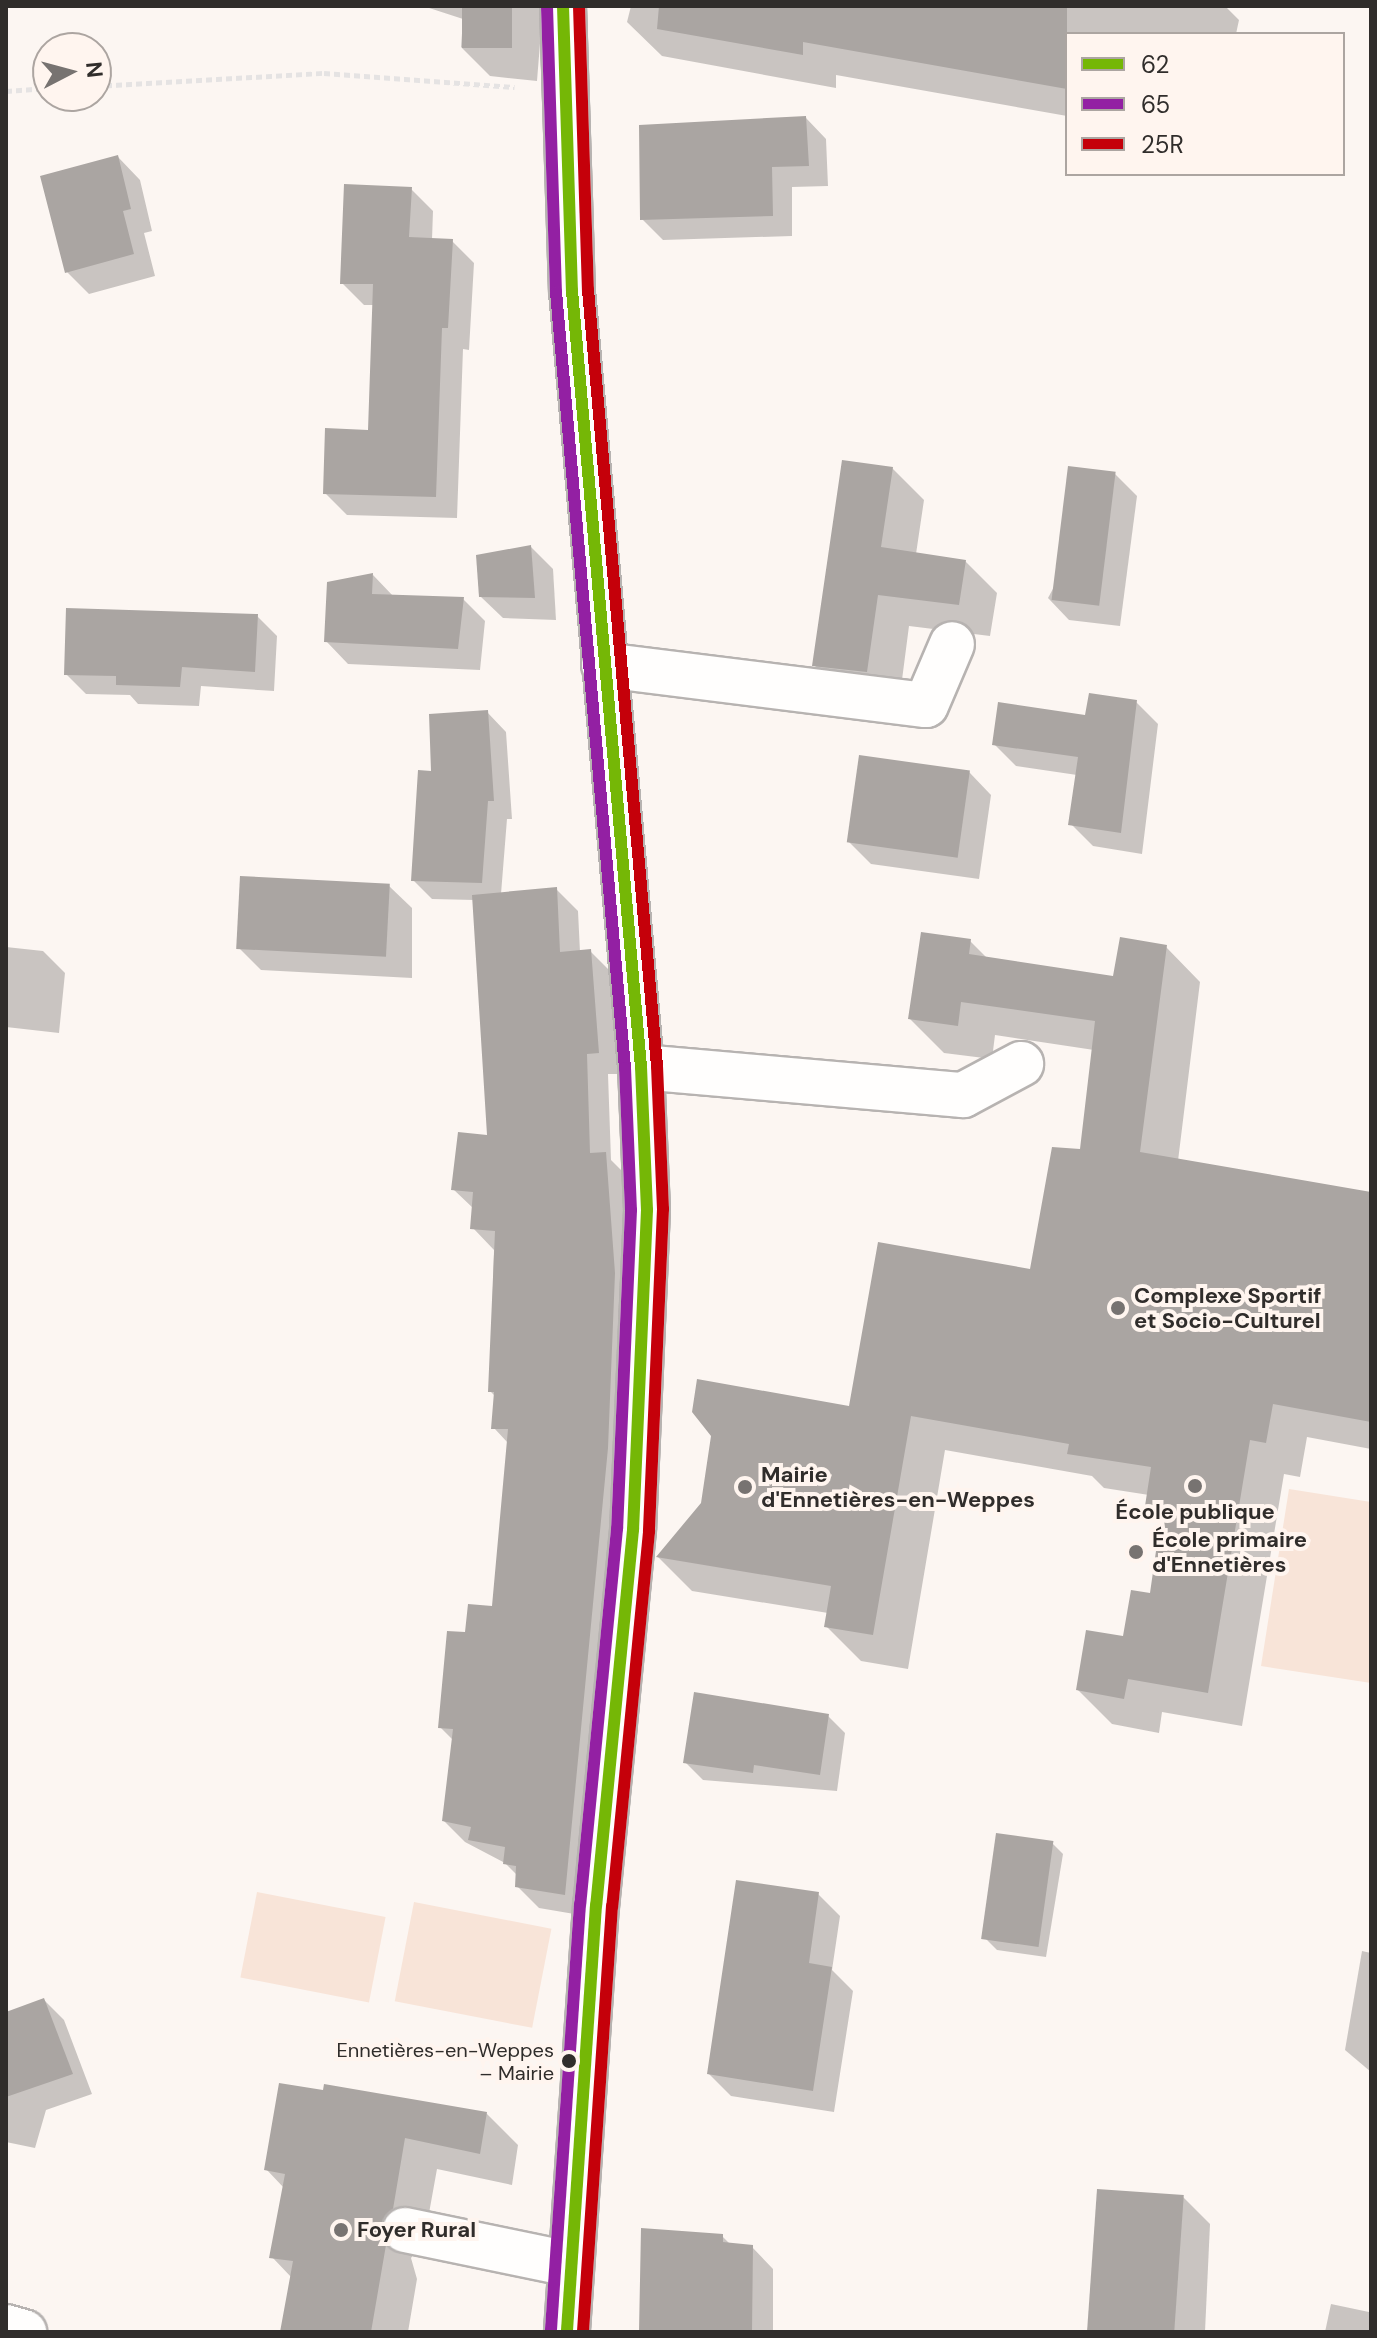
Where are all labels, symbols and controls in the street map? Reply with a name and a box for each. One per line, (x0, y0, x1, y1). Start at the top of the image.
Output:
north arrow (32, 32, 112, 112)
legend (1065, 32, 1345, 176)
text: 62 (1141, 49, 1169, 80)
text: N (79, 60, 110, 79)
text: 65 (1141, 89, 1170, 120)
text: 25R (1141, 129, 1184, 160)
place label: Complexe Sportif et Socio-Culturel (1134, 1282, 1321, 1334)
marker: Complexe Sportif et Socio-Culturel (1109, 1299, 1127, 1317)
place label: Mairie d'Ennetières-en-Weppes (761, 1461, 1035, 1512)
marker: École publique (1186, 1477, 1204, 1495)
marker: Mairie d'Ennetières-en-Weppes (736, 1478, 754, 1496)
place label: École publique (1115, 1499, 1275, 1525)
place label: École primaire d'Ennetières (1152, 1526, 1307, 1578)
marker: École primaire d'Ennetières (1127, 1543, 1145, 1561)
place label: Ennetières-en-Weppes – Mairie (336, 2038, 554, 2085)
marker: Ennetières-en-Weppes – Mairie (561, 2053, 577, 2069)
place label: Foyer Rural (357, 2217, 476, 2243)
marker: Foyer Rural (332, 2221, 350, 2239)

